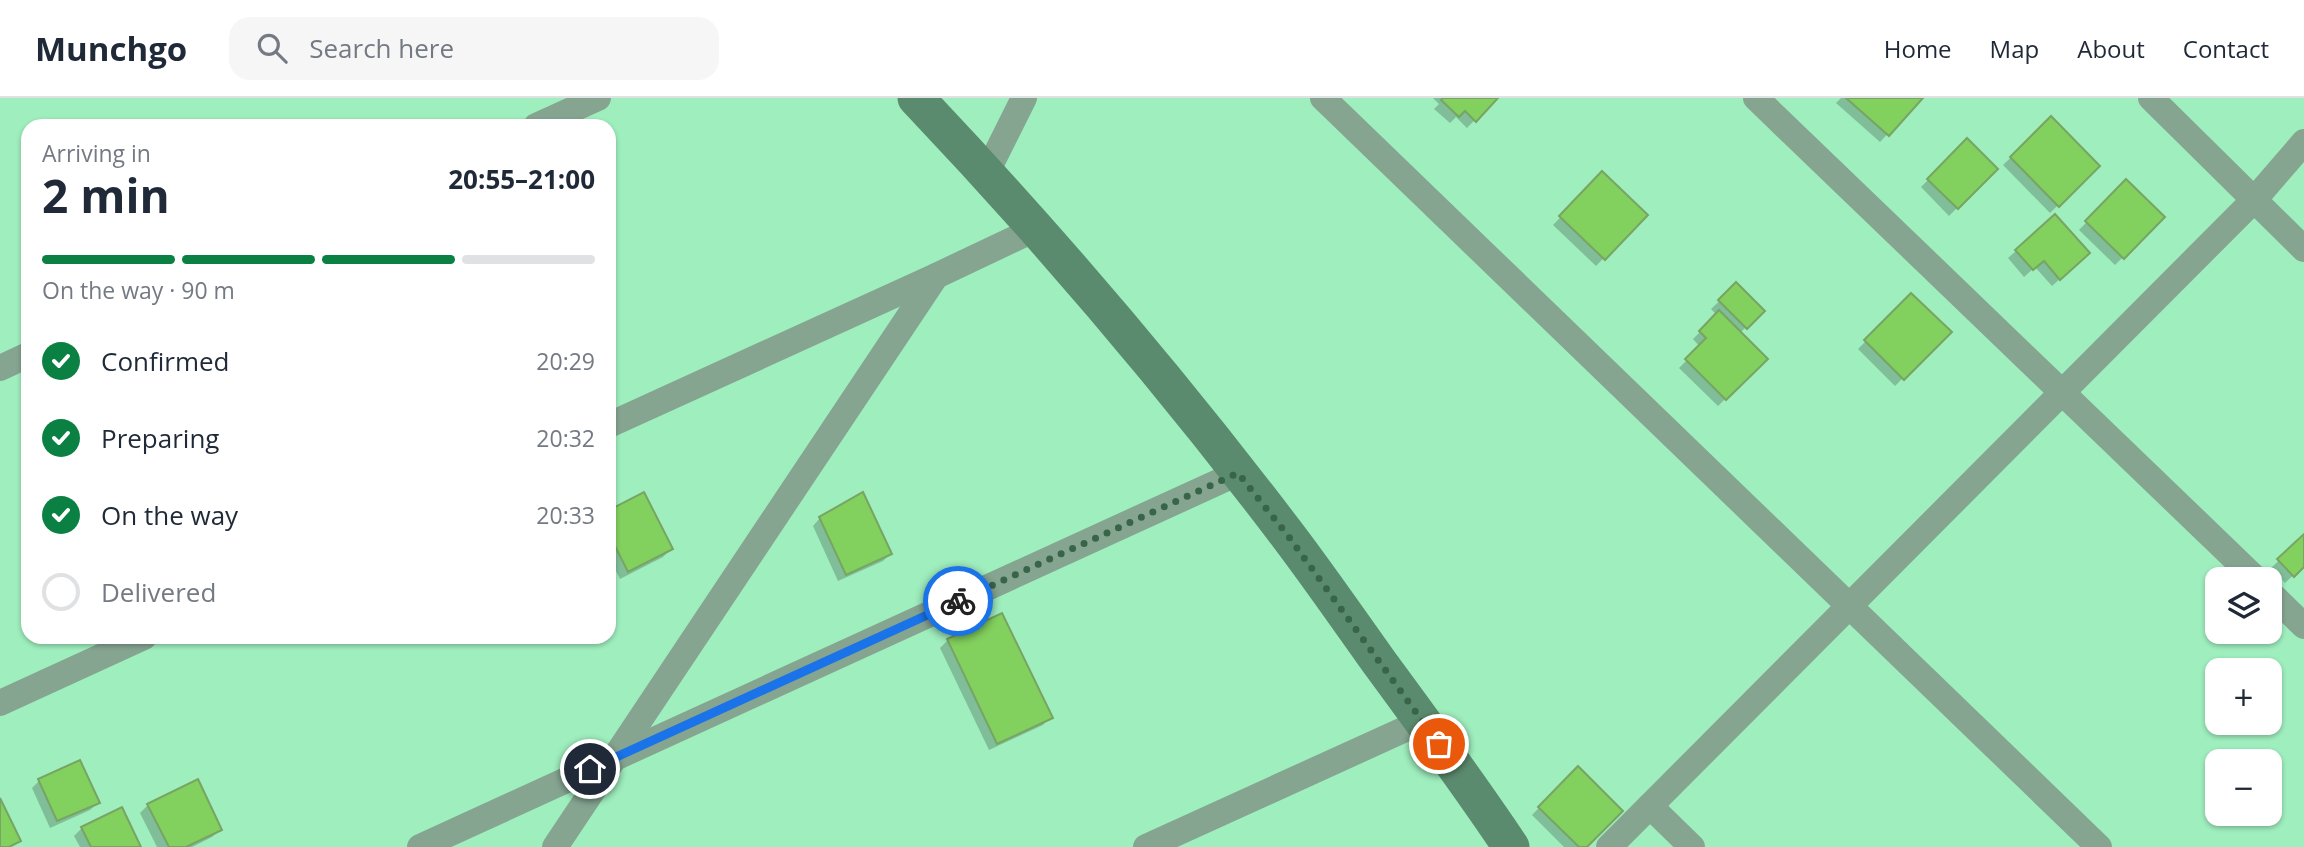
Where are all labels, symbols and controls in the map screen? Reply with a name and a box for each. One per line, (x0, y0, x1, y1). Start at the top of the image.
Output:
search box (229, 17, 719, 80)
text: Munchgo (35, 26, 187, 71)
icon: search (253, 29, 291, 67)
text: Search here (309, 30, 454, 66)
text: Home (1884, 32, 1952, 65)
text: Map (1990, 32, 2039, 65)
text: About (2077, 32, 2145, 65)
text: Contact (2183, 32, 2269, 65)
text: Arriving in (42, 137, 151, 169)
text: 20:55–21:00 (448, 161, 595, 197)
text: 2 min (42, 164, 170, 226)
text: On the way · 90 m (42, 274, 235, 306)
icon: check (42, 342, 80, 380)
text: Confirmed (101, 343, 229, 379)
text: 20:29 (536, 345, 595, 377)
icon: check (42, 419, 80, 457)
text: Preparing (101, 420, 219, 456)
text: 20:32 (536, 422, 595, 454)
icon: check (42, 496, 80, 534)
text: On the way (101, 497, 238, 533)
text: 20:33 (536, 499, 595, 531)
courier (923, 566, 993, 636)
map controls (2205, 567, 2282, 826)
button: layers (2205, 567, 2282, 644)
text: Delivered (101, 574, 216, 610)
icon: bike (939, 582, 977, 620)
button: + (2205, 658, 2282, 735)
pin (1409, 714, 1469, 774)
icon: bag (1420, 725, 1458, 763)
pin (560, 739, 620, 799)
button: − (2205, 749, 2282, 826)
icon: home (571, 750, 609, 788)

